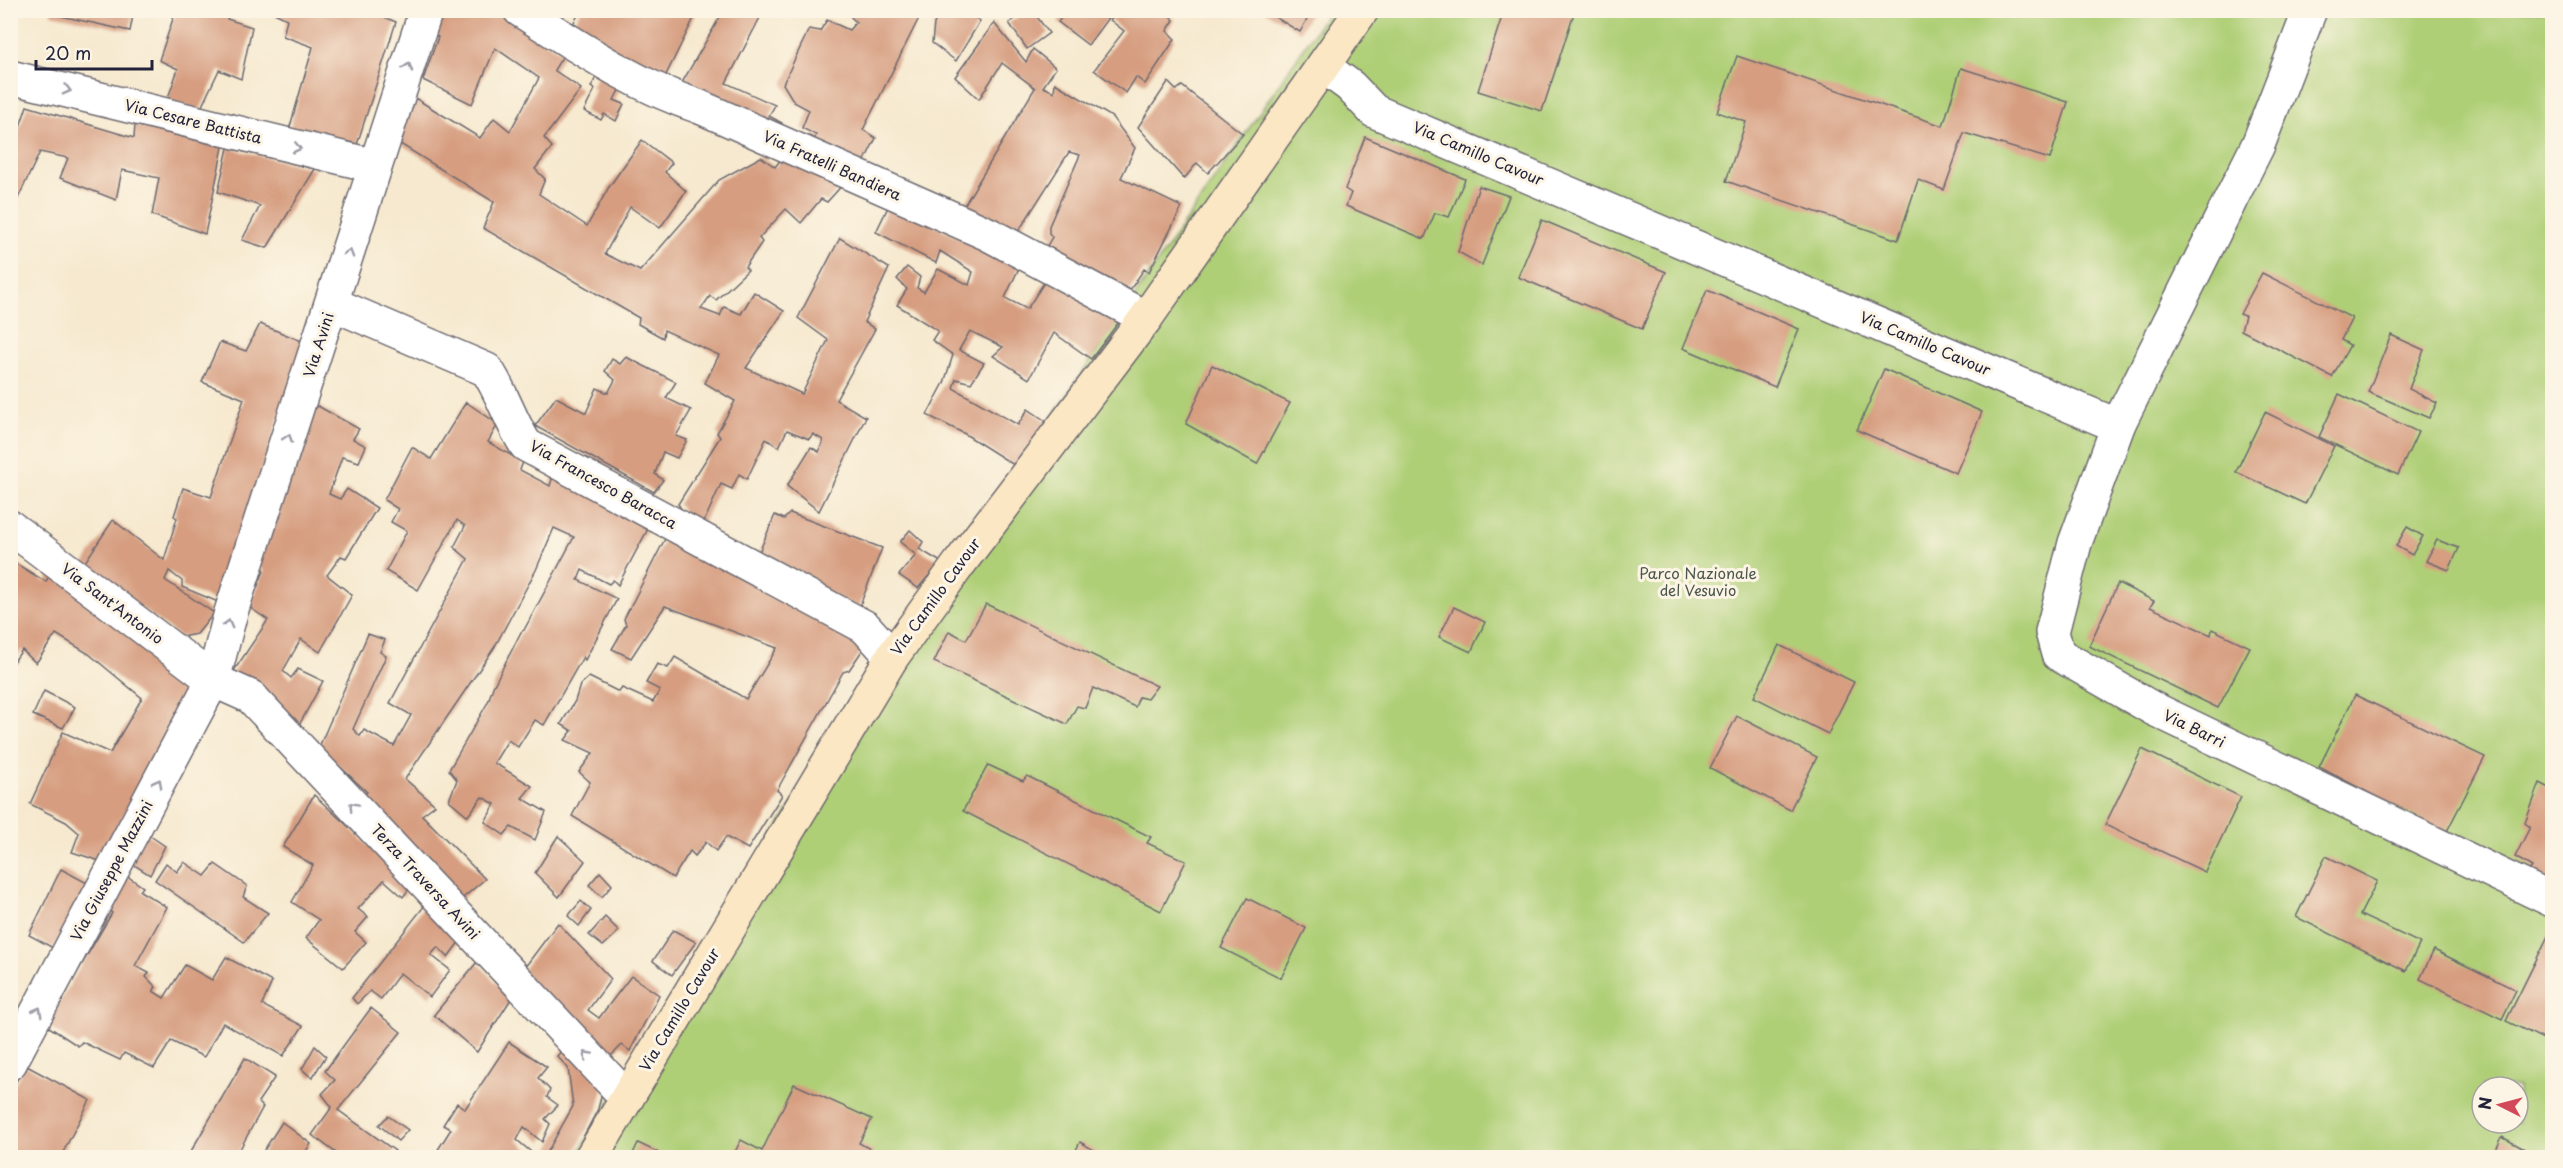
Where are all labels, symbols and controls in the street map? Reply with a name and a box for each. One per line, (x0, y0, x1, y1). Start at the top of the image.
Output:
scale bar (36, 33, 152, 71)
text: 20 m (45, 39, 91, 66)
one-way arrow (401, 62, 413, 73)
one-way arrow (62, 83, 72, 96)
street label: Via Cesare Battista (122, 92, 265, 149)
street label: Via Camillo Cavour (1409, 115, 1548, 191)
street label: Via Fratelli Bandiera (760, 124, 906, 206)
one-way arrow (292, 140, 302, 153)
one-way arrow (341, 248, 354, 259)
street label: Via Camillo Cavour (1856, 305, 1995, 381)
street label: Via Avini (296, 309, 339, 380)
one-way arrow (281, 433, 294, 444)
street label: Via Francesco Baracca (526, 433, 682, 534)
street label: Via Camillo Cavour (884, 533, 985, 660)
street label: Via Sant'Antonio (57, 557, 169, 649)
park label: Parco Nazionale del Vesuvio (1639, 561, 1757, 601)
one-way arrow (221, 619, 233, 629)
street label: Via Barri (2160, 703, 2230, 753)
one-way arrow (151, 778, 163, 789)
street label: Via Giuseppe Mazzini (64, 796, 158, 945)
one-way arrow (349, 802, 360, 812)
street label: Terza Traversa Avini (366, 818, 486, 944)
street label: Via Camillo Cavour (633, 943, 725, 1075)
one-way arrow (31, 1007, 42, 1017)
one-way arrow (583, 1051, 594, 1062)
north arrow (2470, 1075, 2530, 1135)
text: N (2471, 1096, 2497, 1111)

